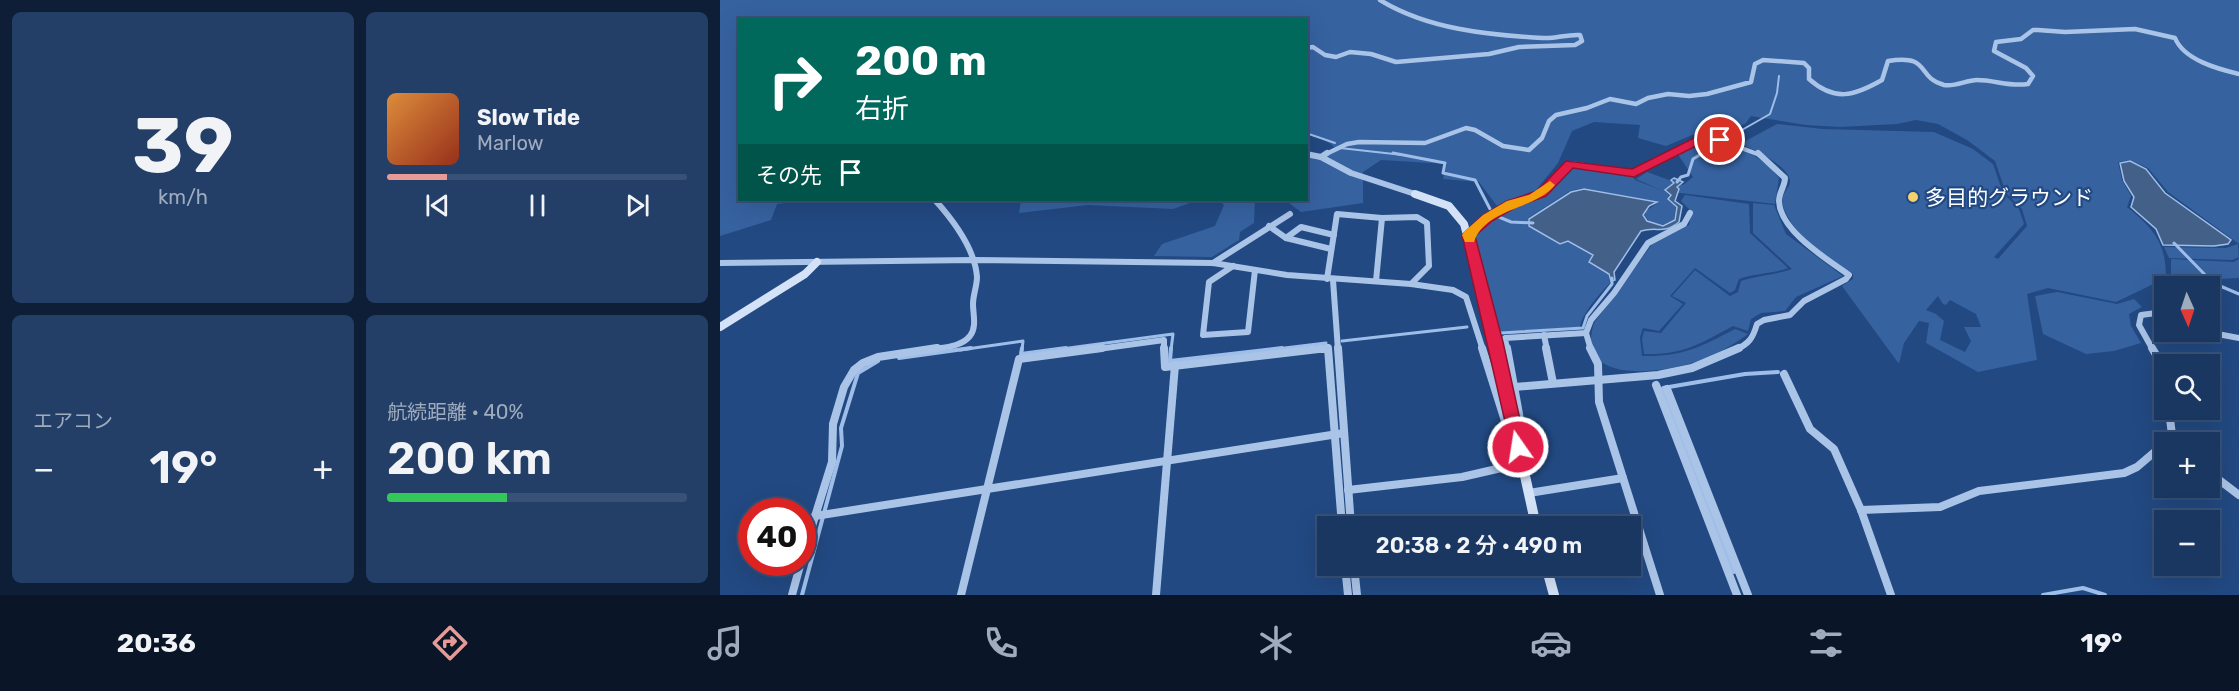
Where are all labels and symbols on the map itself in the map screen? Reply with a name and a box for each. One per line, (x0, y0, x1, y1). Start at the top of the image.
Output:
pin (1694, 114, 1745, 165)
place label: 多目的グラウンド (1925, 185, 2093, 210)
marker: 多目的グラウンド (1906, 190, 1920, 204)
north arrow (2154, 276, 2220, 342)
position arrow (1486, 415, 1550, 479)
speed limit sign: 40 (738, 498, 816, 576)

